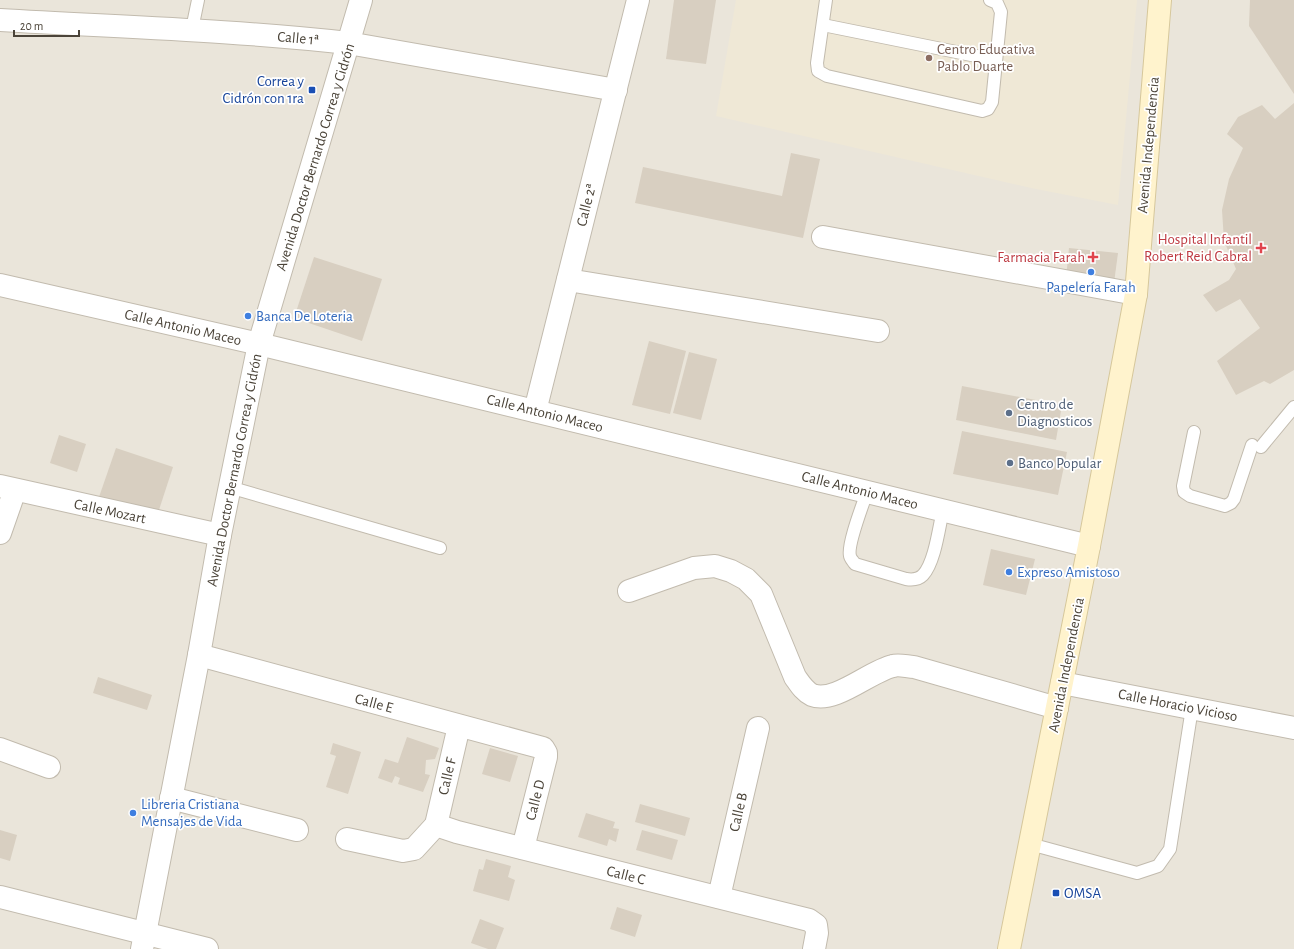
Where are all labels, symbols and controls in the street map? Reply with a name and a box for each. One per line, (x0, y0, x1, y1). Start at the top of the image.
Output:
scale bar (14, 12, 79, 38)
text: 20 m (20, 20, 43, 32)
street label: Calle 1ª (277, 29, 319, 48)
street label: Avenida Doctor Bernardo Correa y Cidrón (274, 42, 357, 273)
place label: Centro Educativa Pablo Duarte (937, 42, 1035, 74)
marker: Centro Educativa Pablo Duarte (924, 53, 934, 63)
place label: Correa y Cidrón con 1ra (223, 74, 305, 106)
street label: Avenida Independencia (1135, 76, 1162, 214)
marker: Correa y Cidrón con 1ra (307, 85, 317, 95)
street label: Calle 2ª (574, 182, 599, 228)
place label: Hospital Infantil Robert Reid Cabral (1144, 232, 1252, 264)
marker: Hospital Infantil Robert Reid Cabral (1255, 242, 1267, 254)
place label: Farmacia Farah (997, 250, 1085, 265)
marker: Farmacia Farah (1088, 252, 1098, 262)
marker: Papelería Farah (1086, 267, 1096, 277)
place label: Papelería Farah (1046, 280, 1136, 295)
street label: Calle Antonio Maceo (123, 307, 243, 348)
place label: Banca De Loteria (256, 309, 353, 324)
marker: Banca De Loteria (243, 311, 253, 321)
street label: Avenida Doctor Bernardo Correa y Cidrón (205, 352, 264, 588)
street label: Calle Antonio Maceo (485, 392, 605, 435)
place label: Centro de Diagnosticos (1017, 397, 1092, 429)
marker: Centro de Diagnosticos (1004, 408, 1014, 418)
place label: Banco Popular (1018, 456, 1101, 471)
marker: Banco Popular (1005, 458, 1015, 468)
street label: Calle Antonio Maceo (800, 469, 920, 512)
street label: Calle Mozart (73, 497, 147, 526)
place label: Expreso Amistoso (1017, 565, 1120, 580)
marker: Expreso Amistoso (1004, 567, 1014, 577)
street label: Avenida Independencia (1046, 596, 1087, 734)
street label: Calle Horacio Vicioso (1117, 687, 1239, 724)
street label: Calle E (353, 691, 395, 716)
street label: Calle F (436, 755, 459, 796)
street label: Calle D (523, 778, 548, 822)
street label: Calle B (727, 791, 750, 833)
place label: Libreria Cristiana Mensajes de Vida (141, 797, 243, 829)
marker: Libreria Cristiana Mensajes de Vida (128, 808, 138, 818)
street label: Calle C (605, 863, 647, 888)
place label: OMSA (1064, 886, 1101, 901)
marker: OMSA (1051, 888, 1061, 898)

